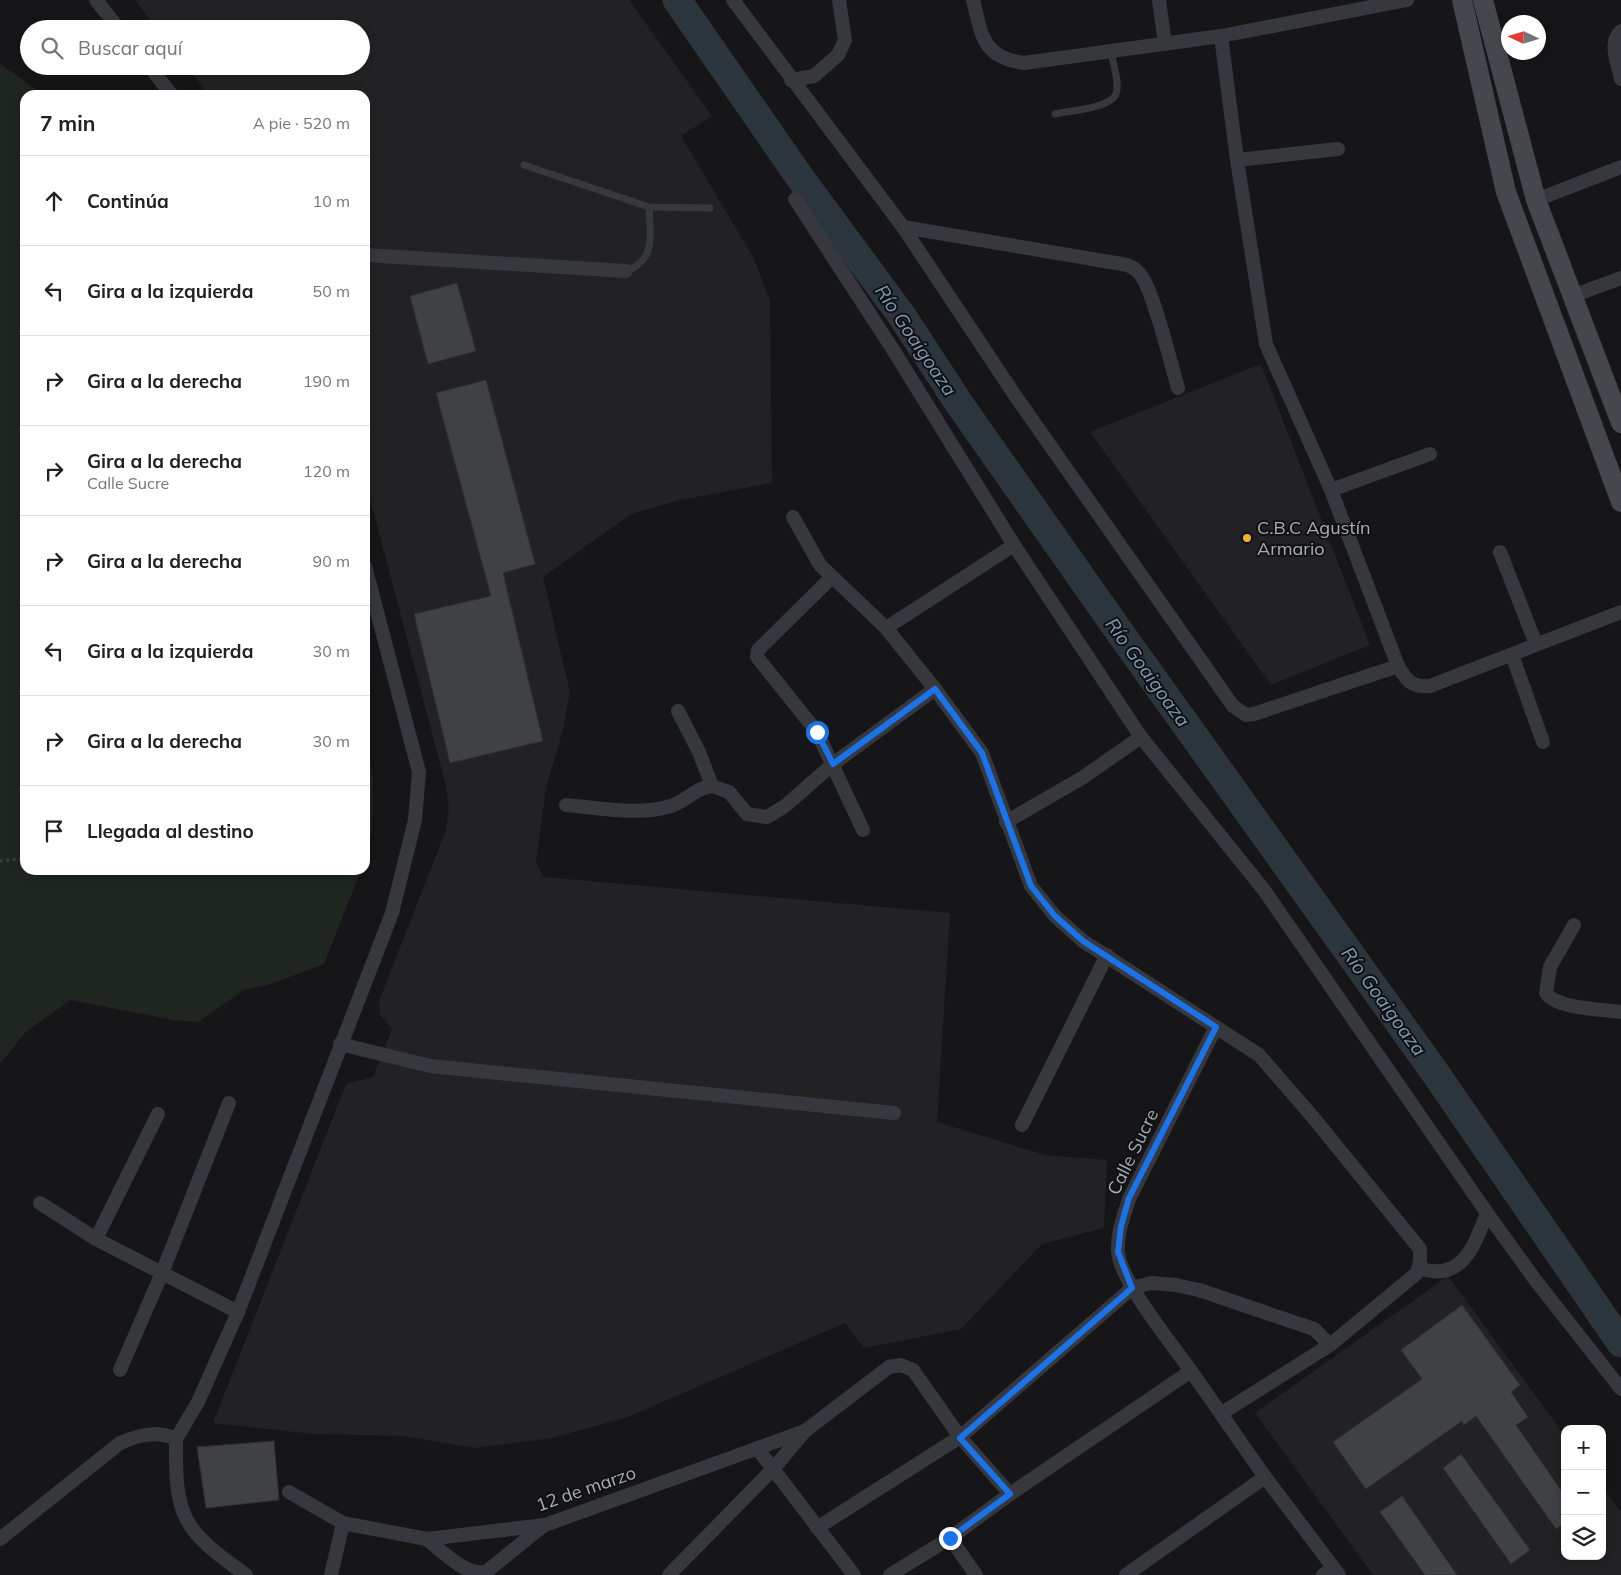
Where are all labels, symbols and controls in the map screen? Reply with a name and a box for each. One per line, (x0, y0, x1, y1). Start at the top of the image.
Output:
north arrow (1501, 15, 1546, 60)
search box (20, 20, 370, 75)
icon: search (38, 34, 66, 62)
text: Buscar aquí (78, 36, 182, 60)
text: 7 min (40, 110, 95, 136)
text: A pie · 520 m (253, 113, 350, 133)
icon: ahead (40, 187, 68, 215)
text: Continúa (87, 189, 169, 213)
text: 10 m (313, 191, 350, 211)
icon: left (40, 277, 68, 305)
text: Gira a la izquierda (87, 279, 253, 303)
water label: Río Goaigoaza (870, 280, 962, 400)
text: 50 m (313, 281, 350, 301)
icon: right (40, 367, 68, 395)
text: Gira a la derecha (87, 369, 242, 393)
text: 190 m (303, 371, 350, 391)
text: Gira a la derecha (87, 449, 242, 473)
icon: right (40, 457, 68, 485)
text: 120 m (303, 461, 350, 481)
text: Calle Sucre (87, 473, 169, 493)
place label: C.B.C Agustín Armario (1257, 516, 1370, 560)
marker: C.B.C Agustín Armario (1241, 532, 1253, 544)
icon: right (40, 547, 68, 575)
text: Gira a la derecha (87, 549, 242, 573)
text: 90 m (313, 551, 350, 571)
water label: Río Goaigoaza (1100, 613, 1196, 731)
icon: left (40, 637, 68, 665)
text: Gira a la izquierda (87, 639, 253, 663)
text: 30 m (313, 641, 350, 661)
route start (806, 721, 829, 744)
icon: right (40, 727, 68, 755)
text: Gira a la derecha (87, 729, 242, 753)
text: 30 m (313, 731, 350, 751)
icon: arrive (40, 817, 68, 845)
text: Llegada al destino (87, 819, 254, 843)
water label: Río Goaigoaza (1336, 942, 1432, 1060)
street label: Calle Sucre (1102, 1105, 1163, 1198)
map controls (1561, 1425, 1606, 1560)
button: + (1561, 1425, 1606, 1470)
street label: 12 de marzo (533, 1461, 639, 1516)
button: − (1561, 1470, 1606, 1515)
button: layers (1561, 1515, 1606, 1560)
route end (939, 1527, 962, 1550)

